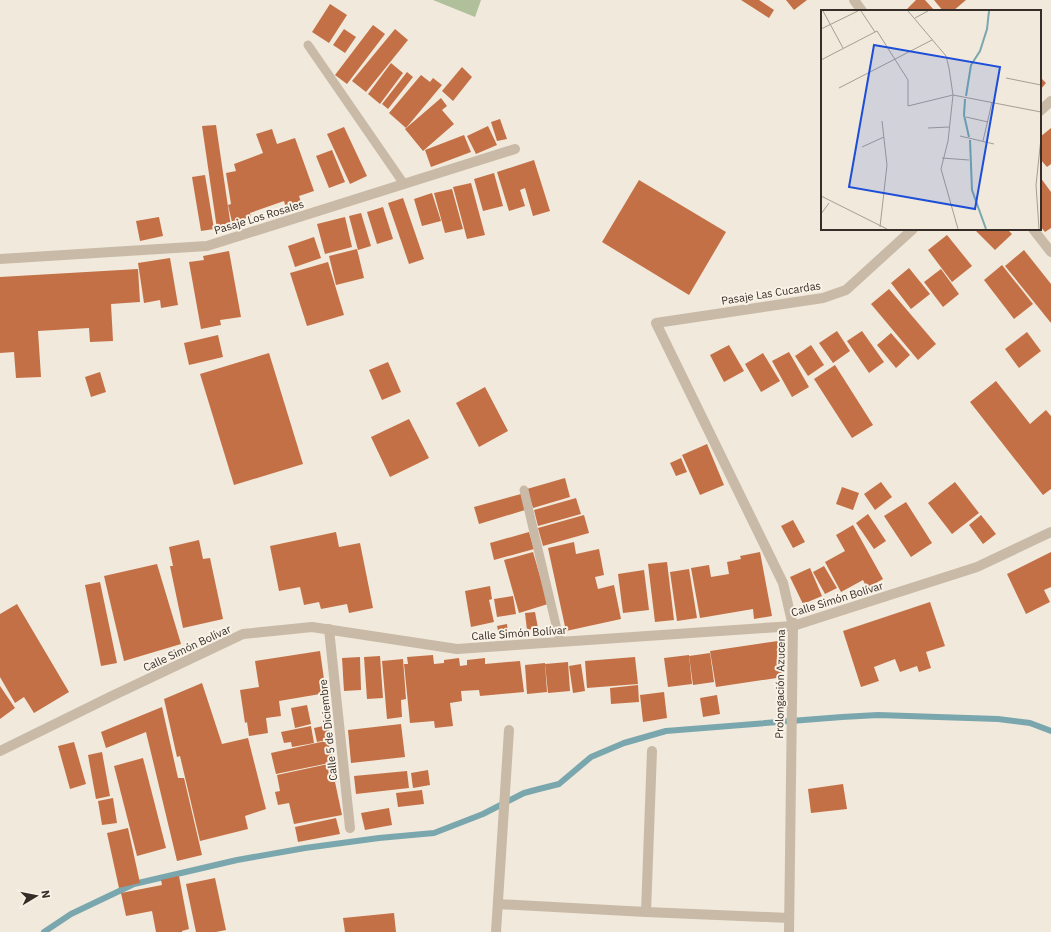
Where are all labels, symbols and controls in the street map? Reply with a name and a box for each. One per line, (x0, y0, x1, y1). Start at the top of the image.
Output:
inset map (821, 10, 1041, 230)
street label: Pasaje Los Rosales (212, 197, 306, 237)
street label: Pasaje Las Cucardas (720, 278, 822, 308)
street label: Calle Simón Bolívar (789, 578, 885, 620)
street label: Calle Simón Bolívar (141, 622, 233, 674)
street label: Calle Simón Bolívar (471, 623, 567, 643)
street label: Prolongación Azucena (772, 629, 788, 739)
street label: Calle 5 de Diciembre (316, 679, 340, 781)
north arrow (16, 876, 56, 916)
text: N (38, 889, 53, 899)

